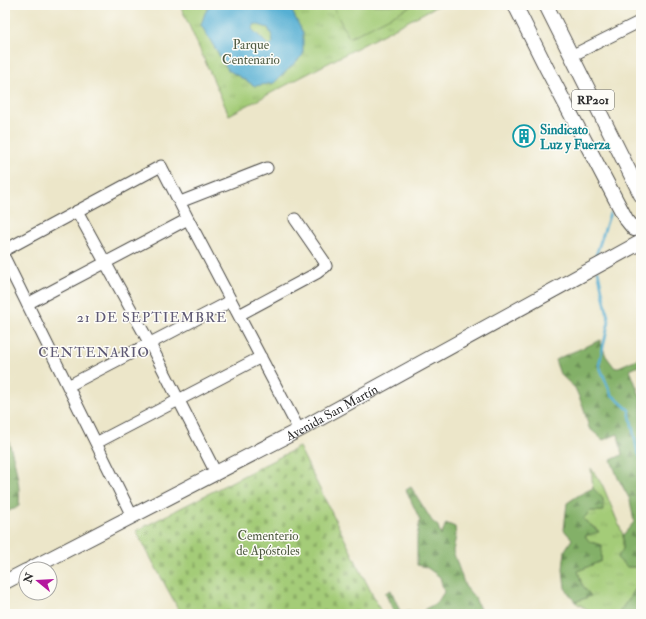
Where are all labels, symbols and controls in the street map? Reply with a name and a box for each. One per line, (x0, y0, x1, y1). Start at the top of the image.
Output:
park label: Parque Centenario (222, 37, 280, 68)
road number: RP201 (572, 90, 614, 110)
place label: Sindicato Luz y Fuerza (540, 122, 611, 154)
building icon: Sindicato Luz y Fuerza (511, 123, 537, 149)
district label: 21 DE SEPTIEMBRE (77, 309, 227, 326)
district label: CENTENARIO (38, 344, 150, 361)
street label: Avenida San Martín (282, 381, 381, 445)
park label: Cementerio de Apóstoles (236, 528, 300, 560)
north arrow (18, 561, 58, 601)
text: N (21, 570, 37, 586)

